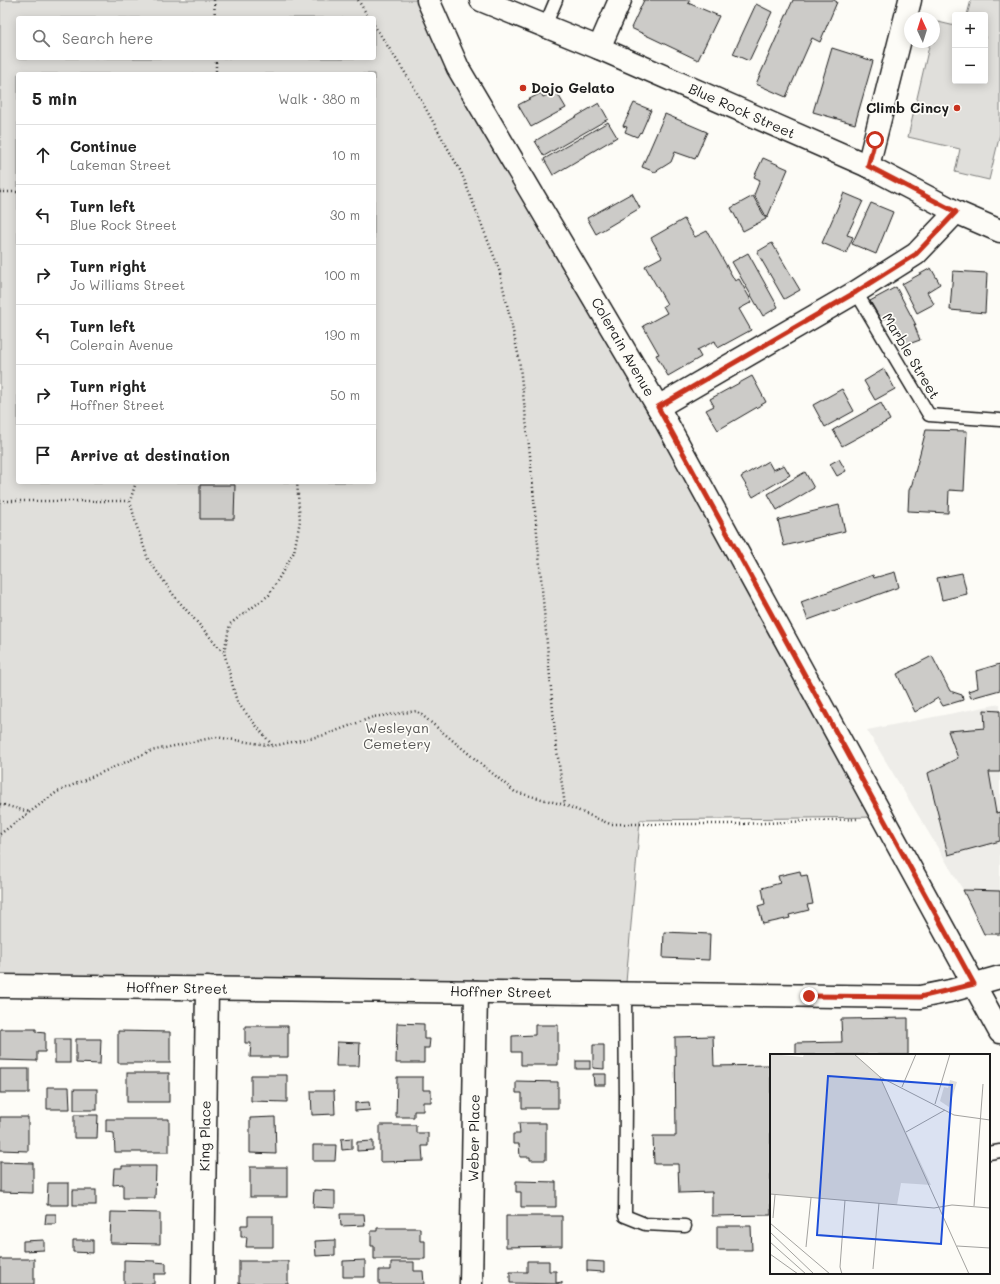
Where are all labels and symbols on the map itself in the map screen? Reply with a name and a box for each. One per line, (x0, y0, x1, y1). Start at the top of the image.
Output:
north arrow (904, 12, 940, 48)
place label: Dojo Gelato (531, 78, 615, 97)
street label: Blue Rock Street (686, 78, 799, 143)
marker: Dojo Gelato (518, 83, 528, 93)
place label: Climb Cincy (866, 98, 949, 117)
marker: Climb Cincy (952, 103, 962, 113)
route start (866, 131, 884, 149)
street label: Colerain Avenue (587, 294, 659, 400)
street label: Marble Street (878, 309, 945, 402)
park label: Wesleyan Cemetery (363, 718, 431, 753)
street label: Hoffner Street (126, 977, 228, 998)
street label: Hoffner Street (450, 981, 552, 1002)
route end (800, 987, 818, 1005)
inset map (770, 1054, 990, 1274)
street label: Weber Place (463, 1094, 484, 1182)
street label: King Place (194, 1100, 215, 1172)

